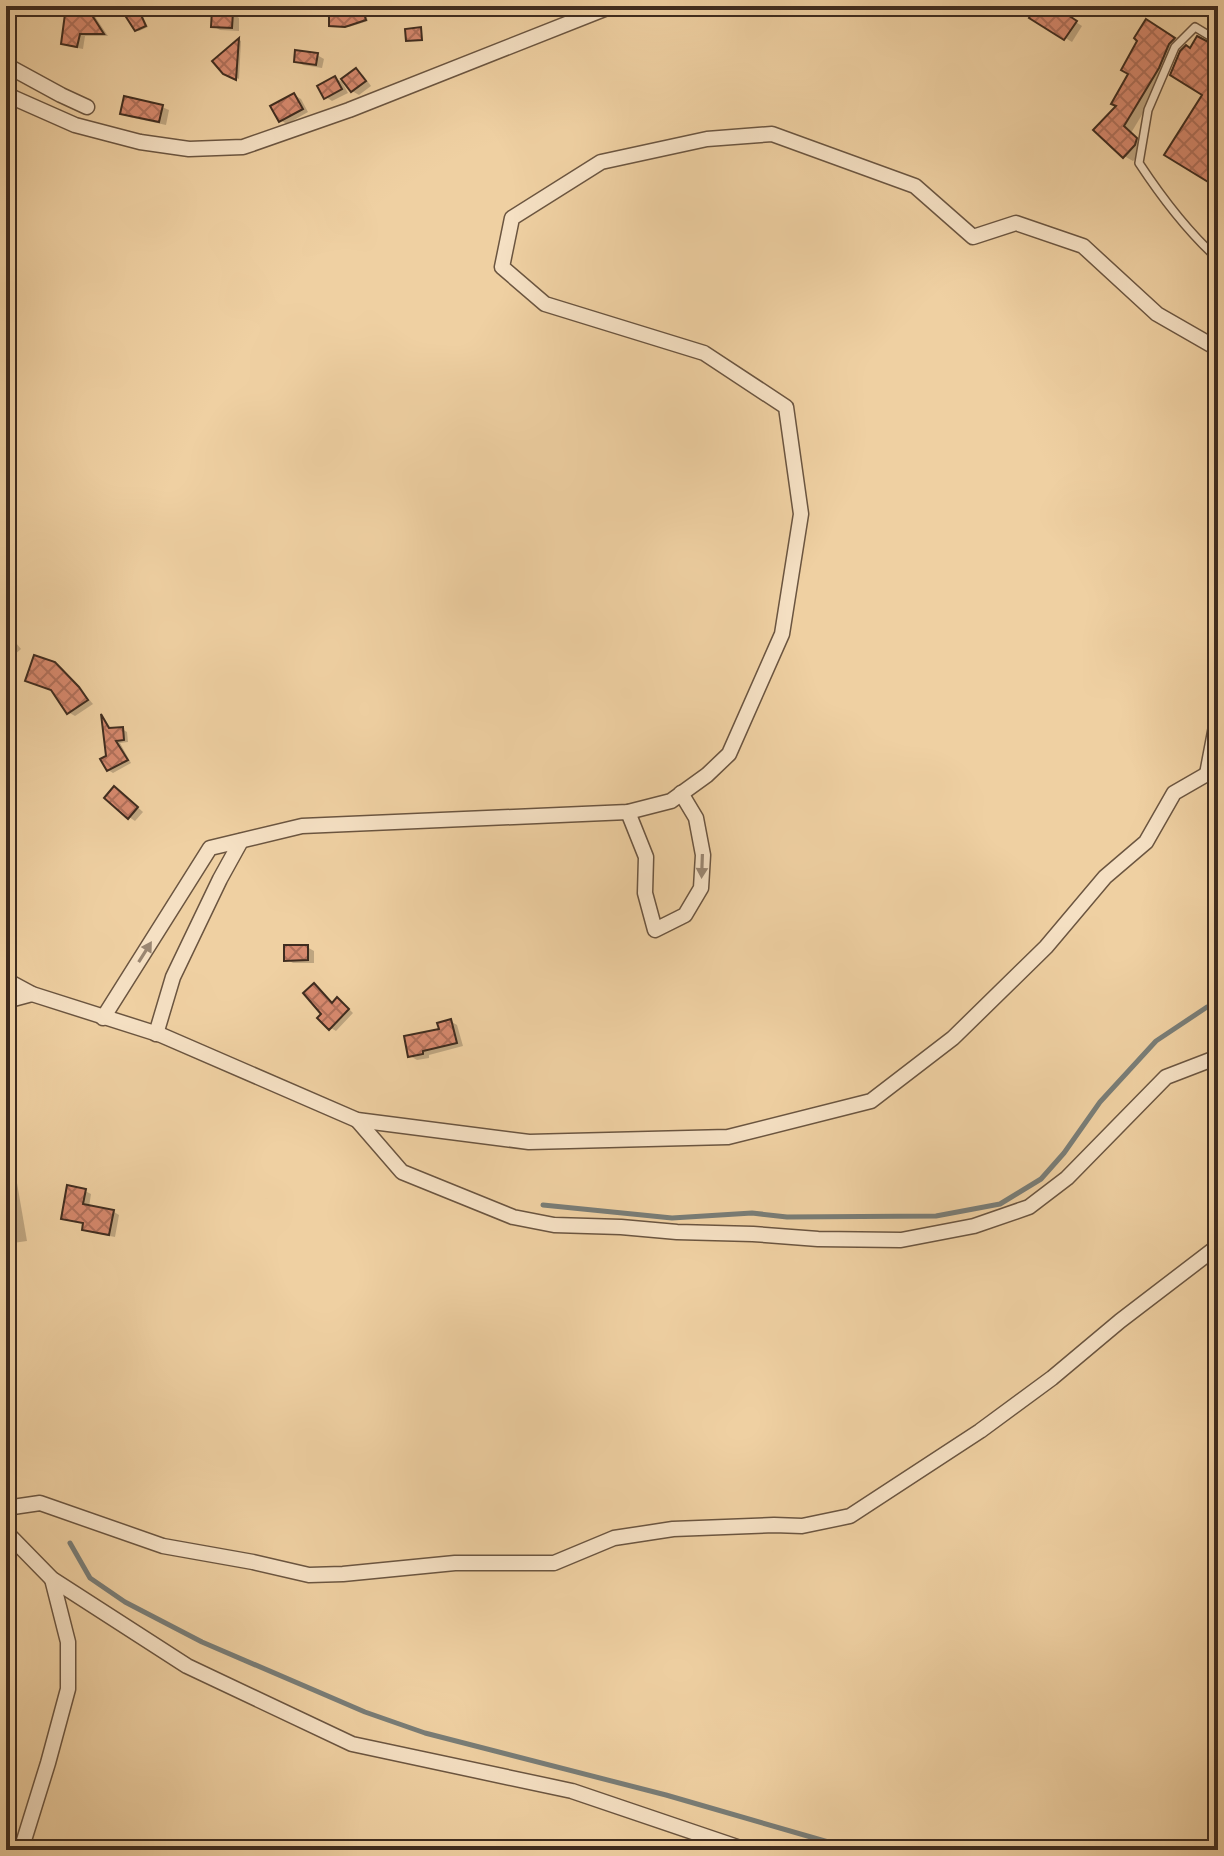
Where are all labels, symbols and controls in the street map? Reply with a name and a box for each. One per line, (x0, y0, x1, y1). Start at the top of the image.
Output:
one-way arrow (695, 854, 708, 880)
one-way arrow (137, 941, 151, 963)

